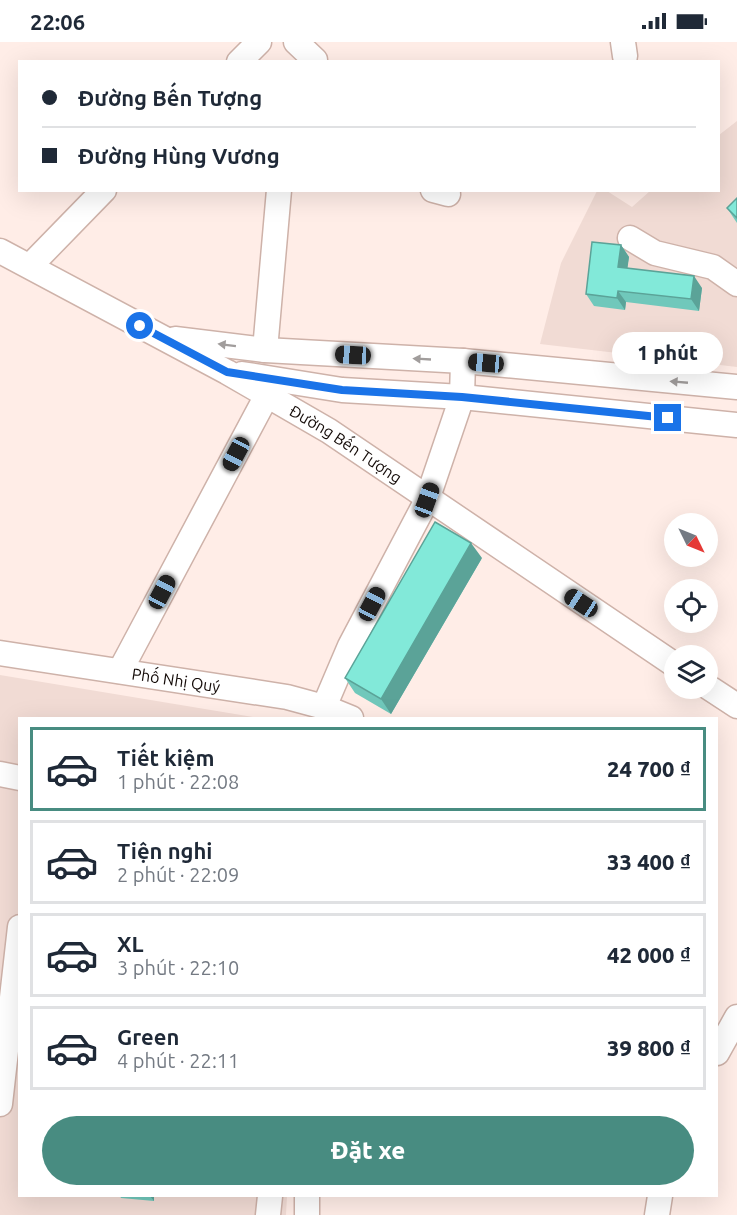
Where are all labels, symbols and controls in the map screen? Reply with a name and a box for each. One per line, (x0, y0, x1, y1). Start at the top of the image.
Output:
text: 22:06 (30, 9, 85, 34)
text: Đường Bến Tượng (78, 85, 262, 110)
text: Đường Hùng Vương (78, 143, 280, 168)
route start (126, 312, 153, 339)
callout: 1 phút (612, 331, 724, 373)
one-way arrow (218, 341, 237, 350)
text: 1 phút (637, 341, 698, 364)
car (335, 345, 371, 365)
car (467, 352, 505, 374)
one-way arrow (412, 354, 431, 364)
one-way arrow (669, 377, 688, 387)
street label: Đường Bến Tượng (286, 401, 405, 487)
route end (654, 404, 681, 431)
car (220, 434, 252, 474)
car (412, 480, 442, 520)
north arrow (664, 513, 718, 567)
map controls (664, 513, 718, 699)
car (146, 572, 178, 612)
button: locate (664, 579, 718, 633)
car (356, 584, 388, 624)
car (561, 586, 601, 620)
button: layers (664, 645, 718, 699)
street label: Phố Nhị Quý (131, 664, 222, 696)
icon: car (45, 742, 99, 796)
text: Tiết kiệm (117, 745, 214, 770)
text: 24 700 ₫ (607, 756, 691, 781)
text: 1 phút · 22:08 (117, 770, 239, 793)
icon: car (45, 835, 99, 889)
text: Tiện nghi (117, 838, 213, 863)
text: 33 400 ₫ (607, 849, 691, 874)
text: 2 phút · 22:09 (117, 863, 239, 886)
icon: car (45, 928, 99, 982)
text: XL (117, 931, 144, 956)
text: 42 000 ₫ (607, 942, 691, 967)
text: 3 phút · 22:10 (117, 956, 239, 979)
icon: car (45, 1021, 99, 1075)
text: Green (117, 1024, 179, 1049)
text: 39 800 ₫ (607, 1035, 691, 1060)
text: 4 phút · 22:11 (117, 1049, 239, 1072)
button: Đặt xe (42, 1116, 694, 1185)

